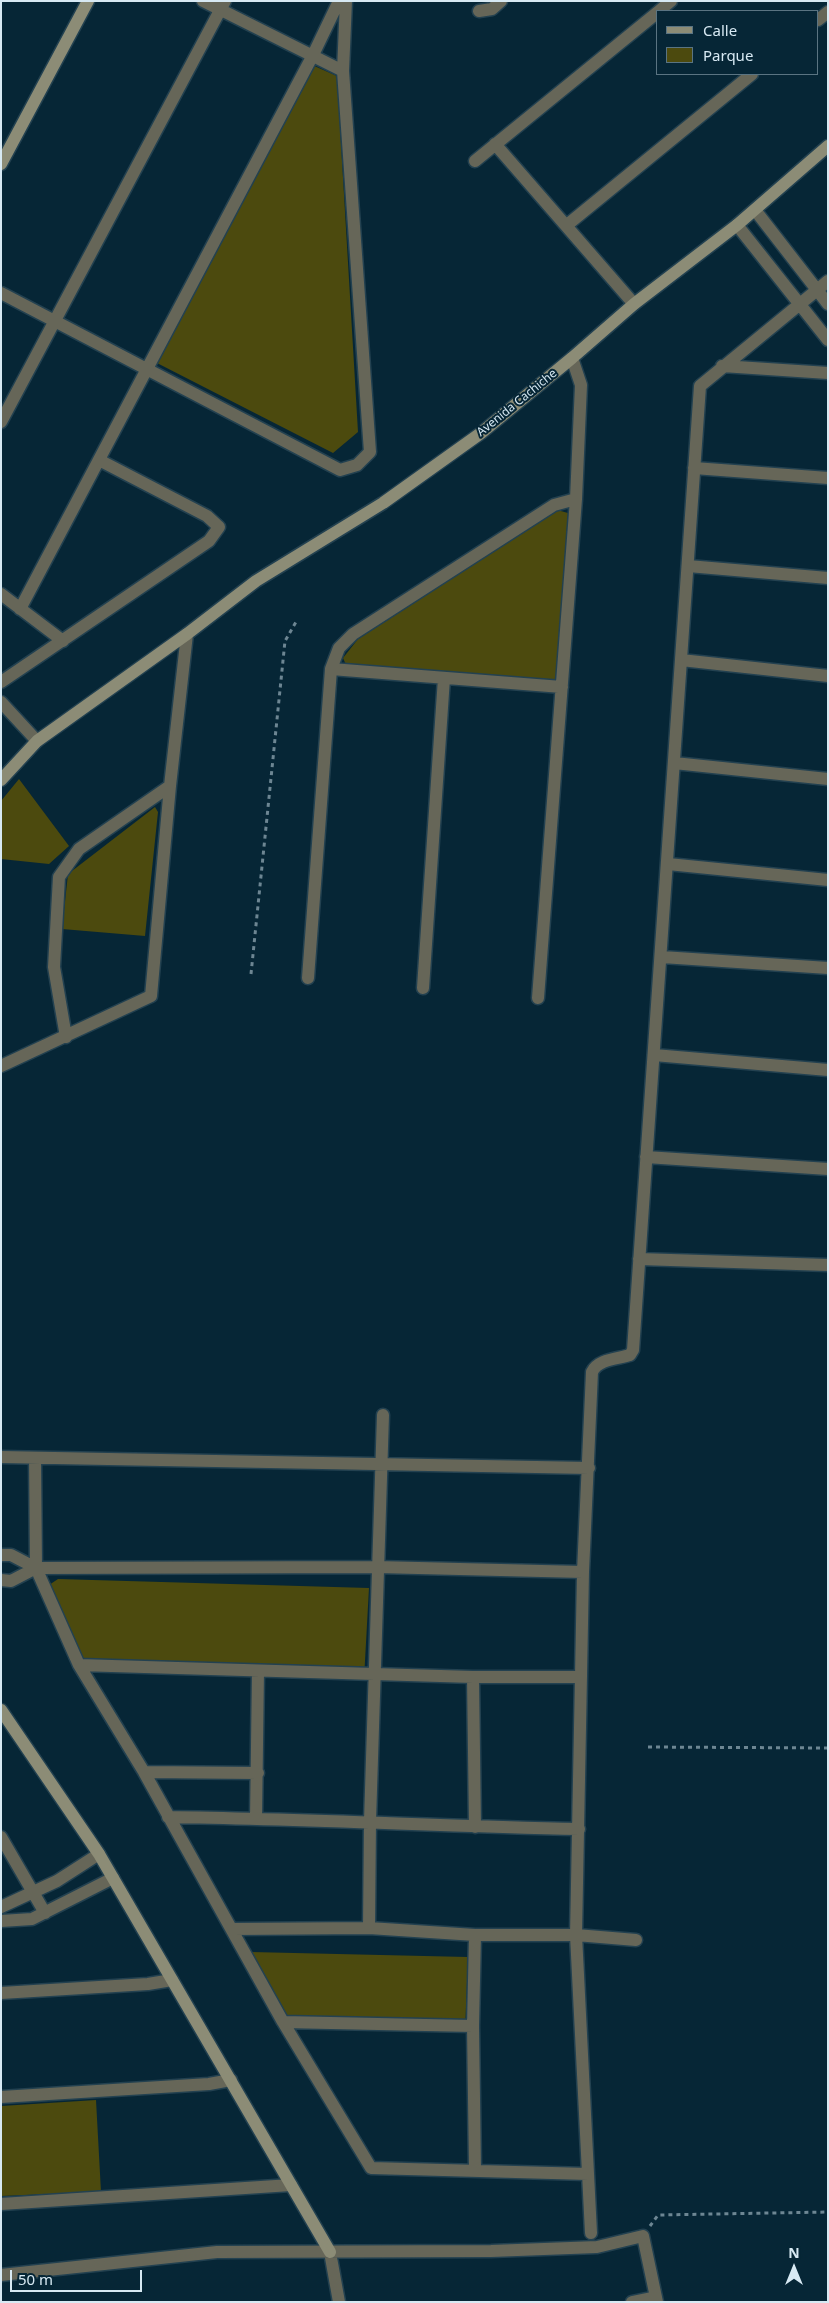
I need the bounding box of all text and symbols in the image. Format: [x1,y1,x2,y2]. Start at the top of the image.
legend [656,10,819,75]
text: Calle [703,20,737,40]
text: Parque [703,45,753,65]
street label: Avenida Cachiche [474,366,560,440]
north arrow [769,2243,819,2293]
text: N [788,2243,800,2262]
scale bar [12,2260,145,2292]
text: 50 m [18,2269,53,2289]

